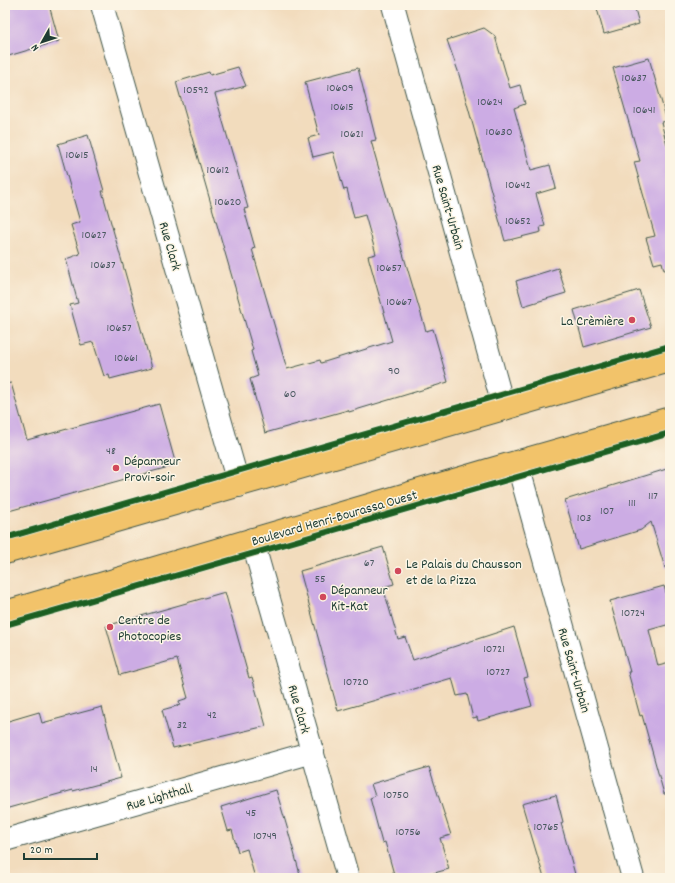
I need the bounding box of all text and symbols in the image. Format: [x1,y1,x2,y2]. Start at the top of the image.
north arrow [22,22,62,62]
text: N [28,39,44,54]
house number: 10637 [622,70,647,87]
house number: 10609 [326,80,354,97]
house number: 10592 [183,82,209,99]
house number: 10624 [477,94,503,111]
house number: 10615 [330,99,354,116]
house number: 10641 [633,102,655,119]
house number: 10630 [486,124,512,141]
house number: 10621 [341,126,363,143]
house number: 10615 [65,147,89,164]
house number: 10612 [207,162,229,179]
street label: Rue Saint-Urbain [425,163,469,252]
house number: 10642 [505,177,531,194]
house number: 10620 [215,194,241,211]
house number: 10652 [505,213,531,230]
street label: Rue Clark [153,220,186,274]
house number: 10627 [82,227,107,244]
house number: 10637 [91,257,116,274]
house number: 10657 [376,260,402,277]
house number: 10667 [386,294,412,311]
place label: La Crèmière [561,312,624,332]
marker: La Crèmière [627,315,637,325]
house number: 10657 [106,320,132,337]
house number: 10661 [114,350,138,367]
house number: 90 [388,363,400,380]
house number: 60 [284,386,296,403]
house number: 48 [106,443,116,460]
place label: Dépanneur Provi-soir [124,452,181,488]
marker: Dépanneur Provi-soir [111,463,121,473]
street label: Boulevard Henri-Bourassa Ouest [249,486,420,552]
house number: 117 [648,488,658,505]
house number: 111 [628,495,636,512]
house number: 107 [600,503,614,520]
house number: 103 [577,510,591,527]
house number: 67 [364,555,375,572]
place label: Le Palais du Chausson et de la Pizza [406,555,522,591]
marker: Le Palais du Chausson et de la Pizza [393,566,403,576]
house number: 55 [314,571,326,588]
place label: Dépanneur Kit-Kat [331,581,388,617]
marker: Dépanneur Kit-Kat [318,592,328,602]
house number: 10724 [621,605,645,622]
place label: Centre de Photocopies [118,611,181,647]
marker: Centre de Photocopies [105,622,115,632]
street label: Rue Saint-Urbain [551,626,595,715]
house number: 10721 [483,641,505,658]
house number: 10727 [486,664,510,681]
house number: 10720 [343,674,369,691]
street label: Rue Clark [282,683,315,737]
house number: 42 [207,707,217,724]
house number: 32 [177,717,187,734]
house number: 14 [90,761,98,778]
street label: Rue Lighthall [124,779,196,817]
house number: 10750 [383,787,409,804]
house number: 45 [246,805,256,822]
house number: 10765 [533,819,559,836]
house number: 10756 [395,824,421,841]
house number: 10749 [253,828,277,845]
scale bar [24,835,97,861]
text: 20 m [30,842,53,859]

